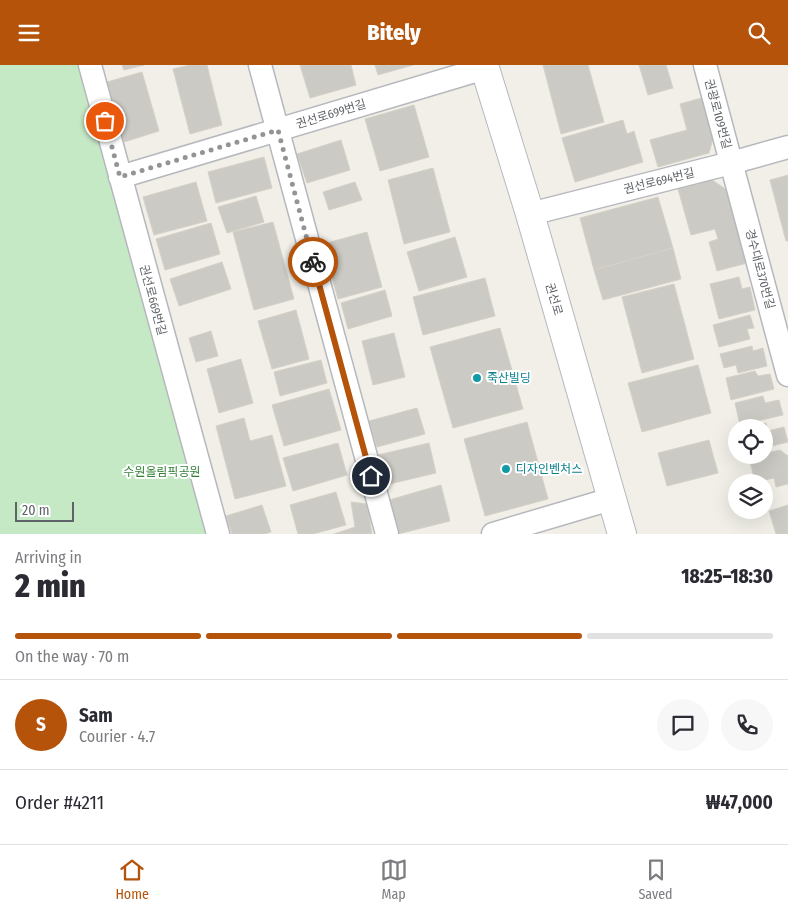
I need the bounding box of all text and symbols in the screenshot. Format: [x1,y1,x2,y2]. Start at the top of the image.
icon: menu [15,19,43,47]
text: Bitely [367,19,421,46]
icon: search [745,19,773,47]
street label: 권광로109번길 [702,77,734,151]
street label: 권선로699번길 [294,97,368,131]
pin [84,100,126,142]
icon: bag [91,107,119,135]
street label: 권선로694번길 [622,165,696,197]
street label: 경수대로370번길 [743,227,777,311]
courier [288,237,338,287]
icon: bike [299,248,327,276]
street label: 권선로669번길 [137,263,169,337]
street label: 권선로 [543,281,565,317]
place label: 죽산빌딩 [487,371,531,385]
marker: 죽산빌딩 [471,372,483,384]
map controls [728,419,773,519]
button: locate [728,419,773,464]
pin [350,455,392,497]
icon: home [357,462,385,490]
place label: 디자인벤처스 [516,462,582,476]
marker: 디자인벤처스 [500,463,512,475]
park label: 수원올림픽공원 [123,465,201,479]
button: layers [728,474,773,519]
scale bar [15,499,74,522]
text: 20 m [22,502,50,519]
text: Arriving in [15,548,82,567]
text: 18:25–18:30 [681,565,773,588]
text: 2 min [15,567,86,605]
text: On the way · 70 m [15,647,129,666]
button: chat [657,699,709,751]
button: phone [721,699,773,751]
text: Sam [79,704,113,727]
text: S [36,713,46,736]
text: Courier · 4.7 [79,727,155,746]
text: Order #4211 [15,791,104,814]
text: ₩47,000 [706,791,773,814]
tab: Home [115,856,149,903]
tab: Map [380,856,408,903]
tab: Saved [638,856,673,903]

